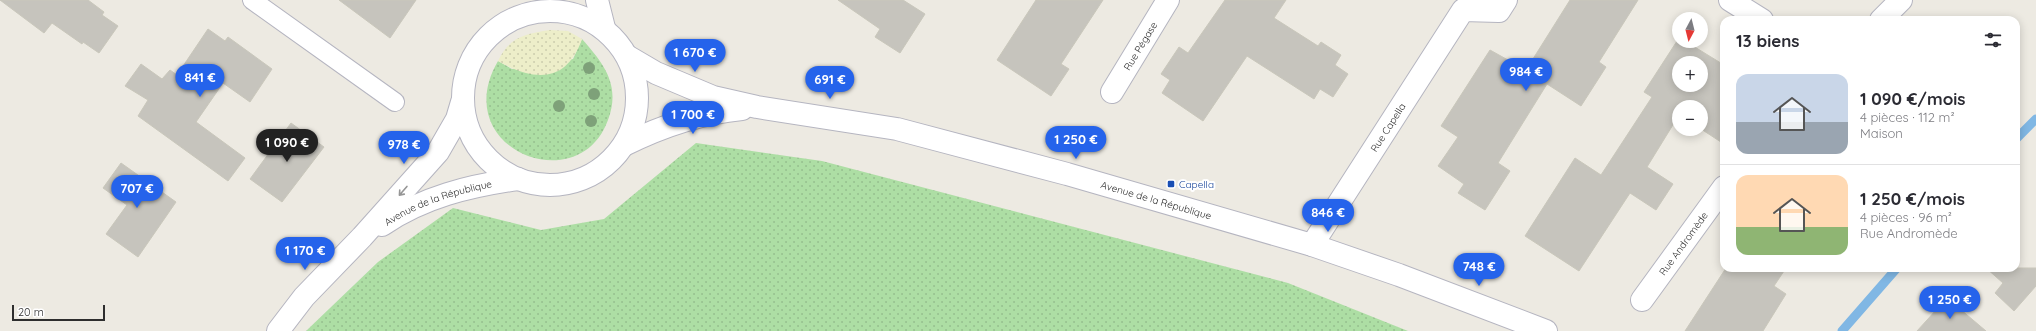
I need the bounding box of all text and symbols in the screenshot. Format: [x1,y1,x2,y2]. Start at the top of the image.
north arrow [1672,12,1708,48]
map controls [1672,12,1708,136]
street label: Rue Pégase [1121,19,1160,73]
icon: filters [1982,29,2004,51]
text: 13 biens [1736,30,1800,51]
pin: 1 670 € [658,39,732,73]
text: 1 670 € [674,44,716,60]
button: + [1672,56,1708,92]
pin: 984 € [1498,58,1554,92]
text: 984 € [1509,63,1543,79]
pin: 841 € [172,64,228,98]
pin: 691 € [802,66,858,100]
text: 841 € [184,69,216,85]
text: 691 € [814,71,846,87]
text: 1 090 €/mois [1860,88,1965,109]
icon: home [1768,90,1816,138]
button: − [1672,100,1708,136]
pin: 1 700 € [656,101,730,135]
street label: Rue Capella [1368,101,1409,154]
text: 1 700 € [671,106,715,122]
text: 4 pièces · 112 m² [1860,109,1955,125]
text: Maison [1860,125,1903,141]
pin: 1 250 € [1039,126,1113,160]
pin: 1 090 € [250,129,324,163]
pin: 978 € [376,131,432,165]
text: 1 250 € [1054,131,1098,147]
text: 1 090 € [265,134,309,150]
text: 978 € [387,136,421,152]
pin: 707 € [109,175,165,209]
street label: Avenue de la République [382,177,493,229]
street label: Avenue de la République [1099,178,1213,223]
place label: Capella [1179,178,1214,191]
marker: Capella [1166,179,1176,189]
text: 707 € [120,180,154,196]
one-way arrow [399,185,408,196]
text: 1 250 €/mois [1860,188,1965,209]
icon: home [1768,191,1816,239]
pin: 846 € [1300,199,1356,233]
text: 846 € [1311,204,1345,220]
street label: Rue Andromède [1656,209,1711,278]
text: 4 pièces · 96 m² [1860,209,1952,225]
text: Rue Andromède [1860,225,1958,241]
pin: 1 170 € [268,237,342,271]
text: 1 170 € [285,242,325,258]
pin: 748 € [1451,253,1507,287]
text: 748 € [1462,258,1496,274]
pin: 1 250 € [1913,286,1987,320]
text: 1 250 € [1928,291,1972,307]
scale bar [12,303,105,322]
text: 20 m [18,305,44,319]

